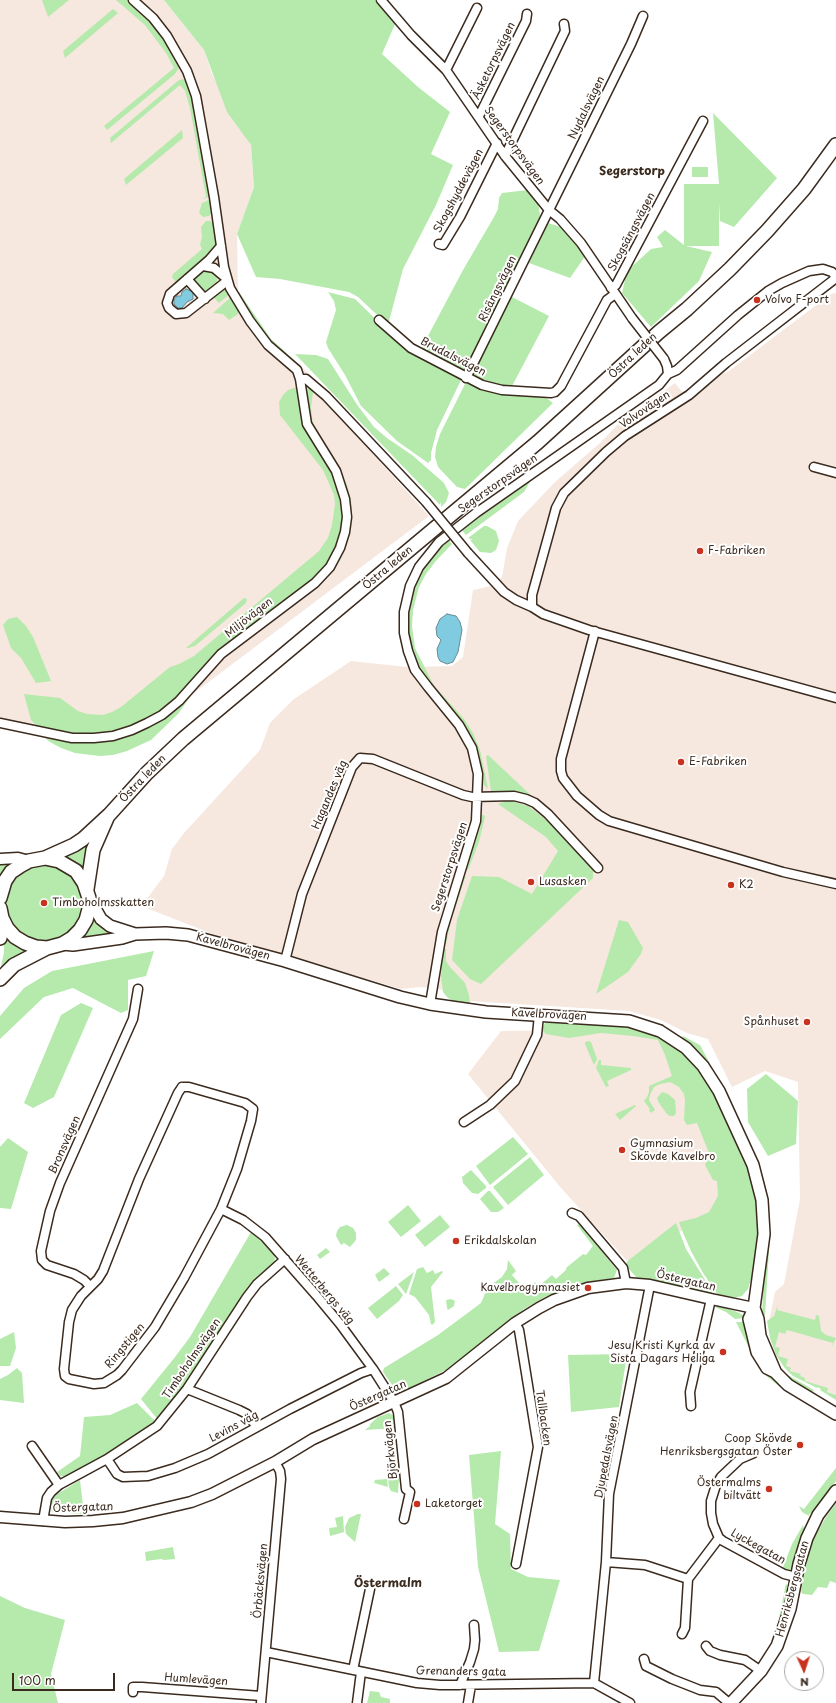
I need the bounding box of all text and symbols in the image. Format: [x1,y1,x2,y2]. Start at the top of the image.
street label: Äsketorpsvägen [470,20,518,102]
street label: Nydalsvägen [566,74,608,142]
street label: Segerstorpsvägen [481,104,547,188]
street label: Skogshyddevägen [431,147,487,235]
district label: Segerstorp [599,165,665,179]
street label: Skogsängsvägen [606,190,658,274]
street label: Risängsvägen [476,254,520,324]
place label: Volvo F-port [765,293,829,307]
marker: Volvo F-port [752,295,762,305]
street label: Östra leden [606,330,660,382]
street label: Brudalsvägen [418,335,488,379]
street label: Volvovägen [617,388,673,432]
street label: Segerstorpsvägen [456,452,540,516]
street label: Östra leden [360,543,416,593]
place label: F-Fabriken [708,544,765,558]
marker: F-Fabriken [695,546,705,556]
street label: Miljövägen [223,595,275,641]
street label: Östra leden [117,752,169,806]
place label: E-Fabriken [689,755,747,769]
marker: E-Fabriken [676,757,686,767]
street label: Hagandes väg [310,759,350,831]
street label: Segerstorpsvägen [429,820,471,914]
place label: Lusasken [539,875,587,889]
marker: Lusasken [526,877,536,887]
place label: K2 [739,878,754,892]
marker: K2 [726,880,736,890]
place label: Timboholmsskatten [52,896,154,910]
marker: Timboholmsskatten [39,898,49,908]
street label: Kavelbrovägen [195,931,271,963]
street label: Kavelbrovägen [511,1006,587,1024]
place label: Spånhuset [744,1015,799,1029]
marker: Spånhuset [802,1017,812,1027]
street label: Bronsvägen [46,1114,84,1176]
place label: Gymnasium Skövde Kavelbro [630,1137,715,1163]
marker: Gymnasium Skövde Kavelbro [617,1145,627,1155]
place label: Erikdalskolan [464,1234,537,1248]
marker: Erikdalskolan [451,1236,461,1246]
street label: Wetterbergs väg [291,1253,357,1327]
street label: Östergatan [655,1268,717,1294]
place label: Kavelbrogymnasiet [480,1281,580,1295]
marker: Kavelbrogymnasiet [583,1283,593,1293]
street label: Timboholmsvägen [160,1316,224,1402]
street label: Ringstigen [102,1321,148,1371]
place label: Jesu Kristi Kyrka av Sista Dagars Heliga [608,1339,715,1365]
marker: Jesu Kristi Kyrka av Sista Dagars Heliga [718,1347,728,1357]
street label: Östergatan [348,1378,408,1414]
street label: Tallbacken [533,1389,553,1447]
street label: Levins väg [207,1409,261,1445]
street label: Djupedalsvägen [592,1414,622,1500]
street label: Björkvägen [381,1420,401,1480]
place label: Coop Skövde Henriksbergsgatan Öster [660,1432,792,1458]
marker: Coop Skövde Henriksbergsgatan Öster [795,1440,805,1450]
place label: Östermalms biltvätt [697,1476,761,1502]
marker: Östermalms biltvätt [764,1484,774,1494]
place label: Laketorget [425,1497,482,1511]
marker: Laketorget [412,1499,422,1509]
street label: Östergatan [52,1500,114,1516]
street label: Lyckegatan [728,1527,788,1567]
street label: Henriksbergsgatan [774,1539,812,1639]
street label: Örbäcksvägen [251,1543,271,1619]
district label: Östermalm [354,1577,422,1591]
north arrow [784,1651,824,1691]
scale bar [14,1665,117,1691]
street label: Grenanders gata [416,1665,506,1679]
text: 100 m [19,1671,56,1689]
street label: Humlevägen [164,1671,228,1689]
text: N [800,1674,809,1691]

